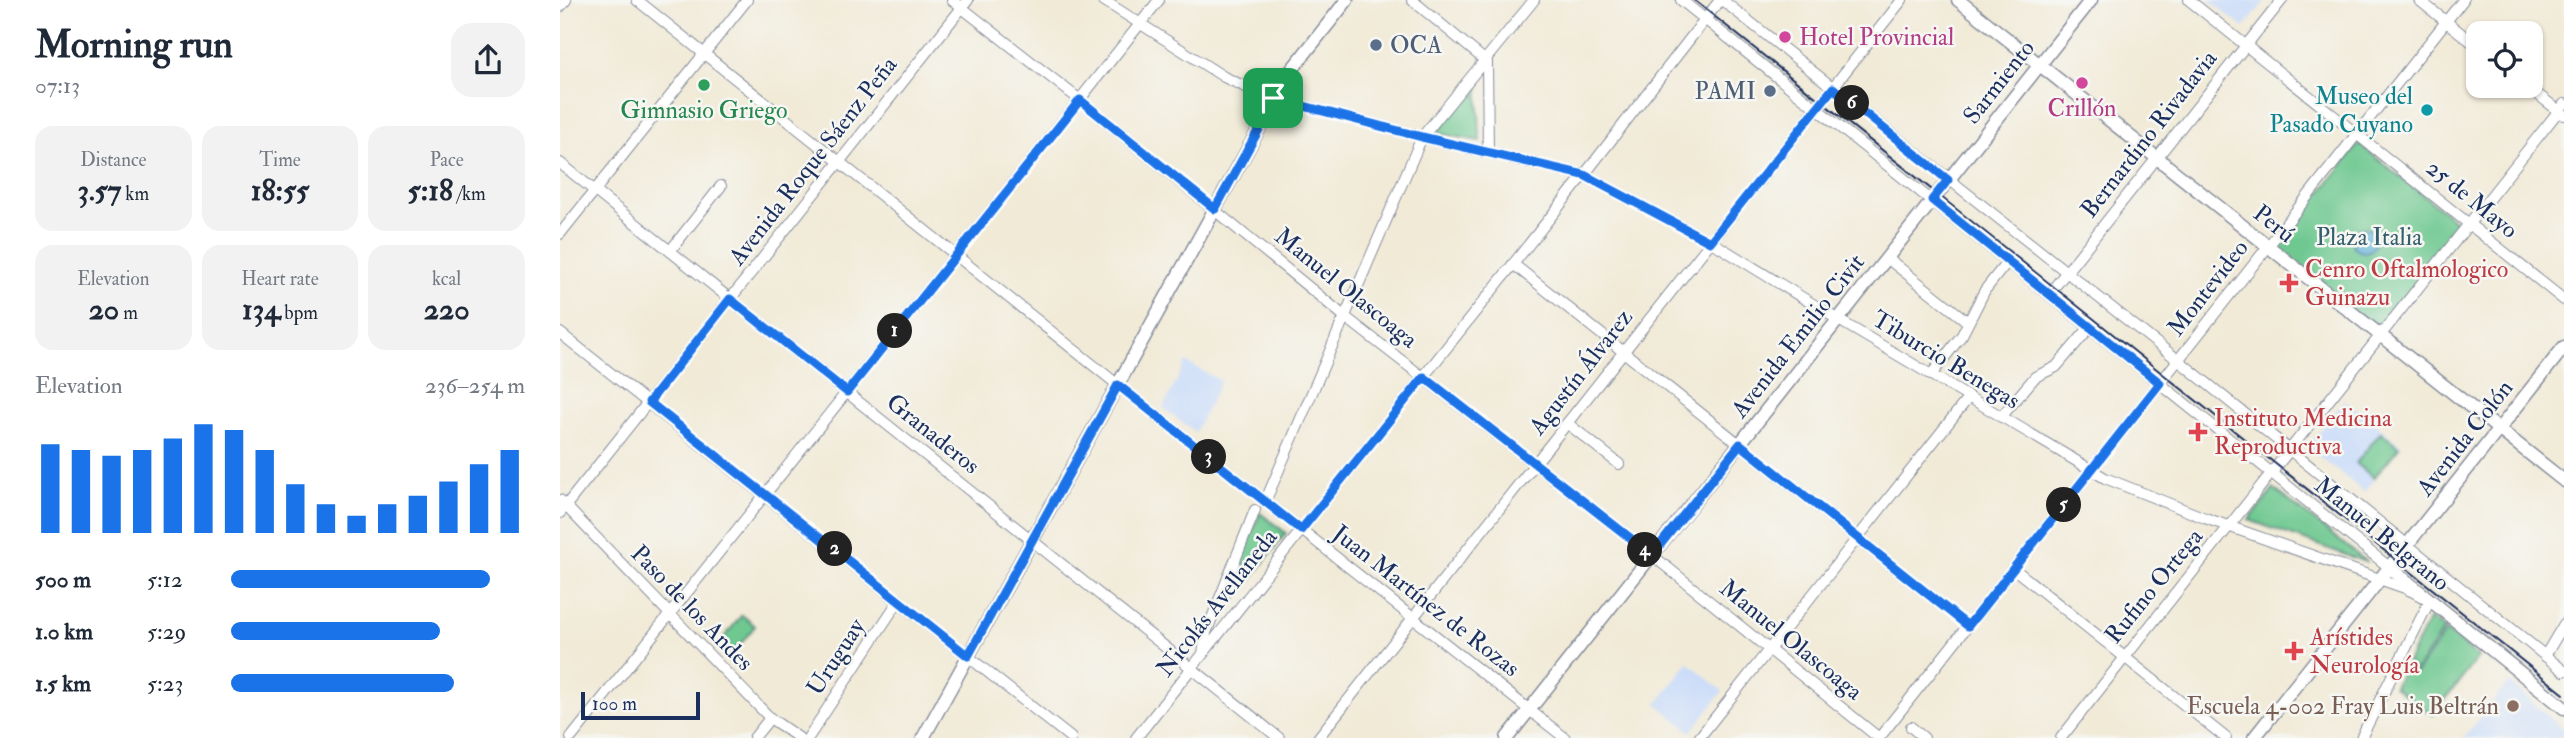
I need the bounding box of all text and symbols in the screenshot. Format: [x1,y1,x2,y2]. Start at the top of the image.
text: Morning run [35,21,233,69]
map controls [2466,21,2543,98]
button: locate [2466,21,2543,98]
place label: Hotel Provincial [1799,22,1954,53]
button: share [451,23,525,97]
marker: Hotel Provincial [1777,29,1793,45]
place label: OCA [1390,30,1442,61]
street label: Sarmiento [1956,34,2042,130]
marker: OCA [1368,37,1384,53]
street label: Bernardino Rivadavia [2074,43,2225,224]
street label: Avenida Roque Sáenz Peña [721,49,905,272]
pin [1243,68,1303,128]
text: 07:13 [35,71,80,100]
marker: Crillón [2074,75,2090,91]
place label: PAMI [1695,76,1756,107]
marker: Gimnasio Griego [696,77,712,93]
icon: arrive [1254,79,1292,117]
place label: Museo del Pasado Cuyano [2269,81,2413,140]
marker: PAMI [1762,83,1778,99]
pin: 6 [1834,86,1870,120]
text: 6 [1847,90,1856,114]
place label: Crillón [2048,93,2116,124]
place label: Gimnasio Griego [620,95,788,126]
marker: Museo del Pasado Cuyano [2419,102,2435,118]
text: Distance [80,148,147,172]
text: Time [259,148,301,172]
text: Pace [430,148,464,172]
street label: 25 de Mayo [2420,153,2524,245]
text: 3.57 [78,172,121,209]
text: 18:55 [251,172,309,209]
text: 5:18 [408,172,453,209]
text: km [121,182,149,206]
text: /km [453,182,486,206]
street label: Perú [2247,198,2301,250]
street label: Manuel Olascoaga [1268,221,1425,356]
park label: Plaza Italia [2316,222,2423,253]
street label: Montevideo [2161,233,2255,343]
street label: Avenida Emilio Civit [1724,248,1872,425]
place label: Cenro Oftalmologico Guinazu [2305,254,2508,313]
text: Elevation [77,267,150,291]
text: Heart rate [241,267,319,291]
text: kcal [432,267,461,291]
marker: Cenro Oftalmologico Guinazu [2279,273,2299,293]
text: 20 [89,291,119,328]
text: 134 [242,291,280,328]
text: 220 [424,291,470,328]
text: m [119,301,138,325]
text: bpm [280,301,318,325]
street label: Agustín Álvarez [1521,302,1640,442]
street label: Tiburcio Benegas [1866,304,2026,416]
pin: 1 [878,314,912,348]
text: 1 [891,318,898,342]
text: Elevation [35,371,123,400]
text: 236–254 m [425,371,525,400]
street label: Avenida Colón [2409,374,2520,503]
street label: Granaderos [880,387,986,481]
place label: Instituto Medicina Reproductiva [2214,403,2393,462]
marker: Instituto Medicina Reproductiva [2188,422,2208,442]
pin: 3 [1192,440,1226,475]
text: 3 [1205,444,1212,468]
street label: Manuel Belgrano [2308,470,2456,598]
pin: 5 [2046,488,2082,522]
text: 5 [2059,492,2068,516]
street label: Juan Martínez de Rozas [1325,518,1526,684]
street label: Rufino Ortega [2098,521,2211,650]
street label: Nicolás Avellaneda [1150,522,1285,683]
pin: 2 [818,532,852,566]
pin: 4 [1628,532,1662,568]
text: 2 [830,536,839,560]
text: 4 [1639,537,1650,561]
street label: Paso de los Andes [624,538,760,678]
text: 500 m [35,565,91,594]
text: 5:12 [147,565,183,594]
street label: Manuel Olascoaga [1713,573,1870,708]
street label: Uruguay [800,612,873,701]
text: 1.0 km [35,617,93,646]
text: 5:29 [147,617,186,646]
place label: Arístides Neurología [2309,622,2421,681]
marker: Arístides Neurología [2284,641,2304,661]
text: 1.5 km [35,669,91,698]
text: 5:23 [147,669,183,698]
scale bar [581,689,700,721]
place label: Escuela 4-002 Fray Luis Beltrán [2187,691,2499,722]
text: 100 m [592,692,637,716]
marker: Escuela 4-002 Fray Luis Beltrán [2505,698,2521,714]

